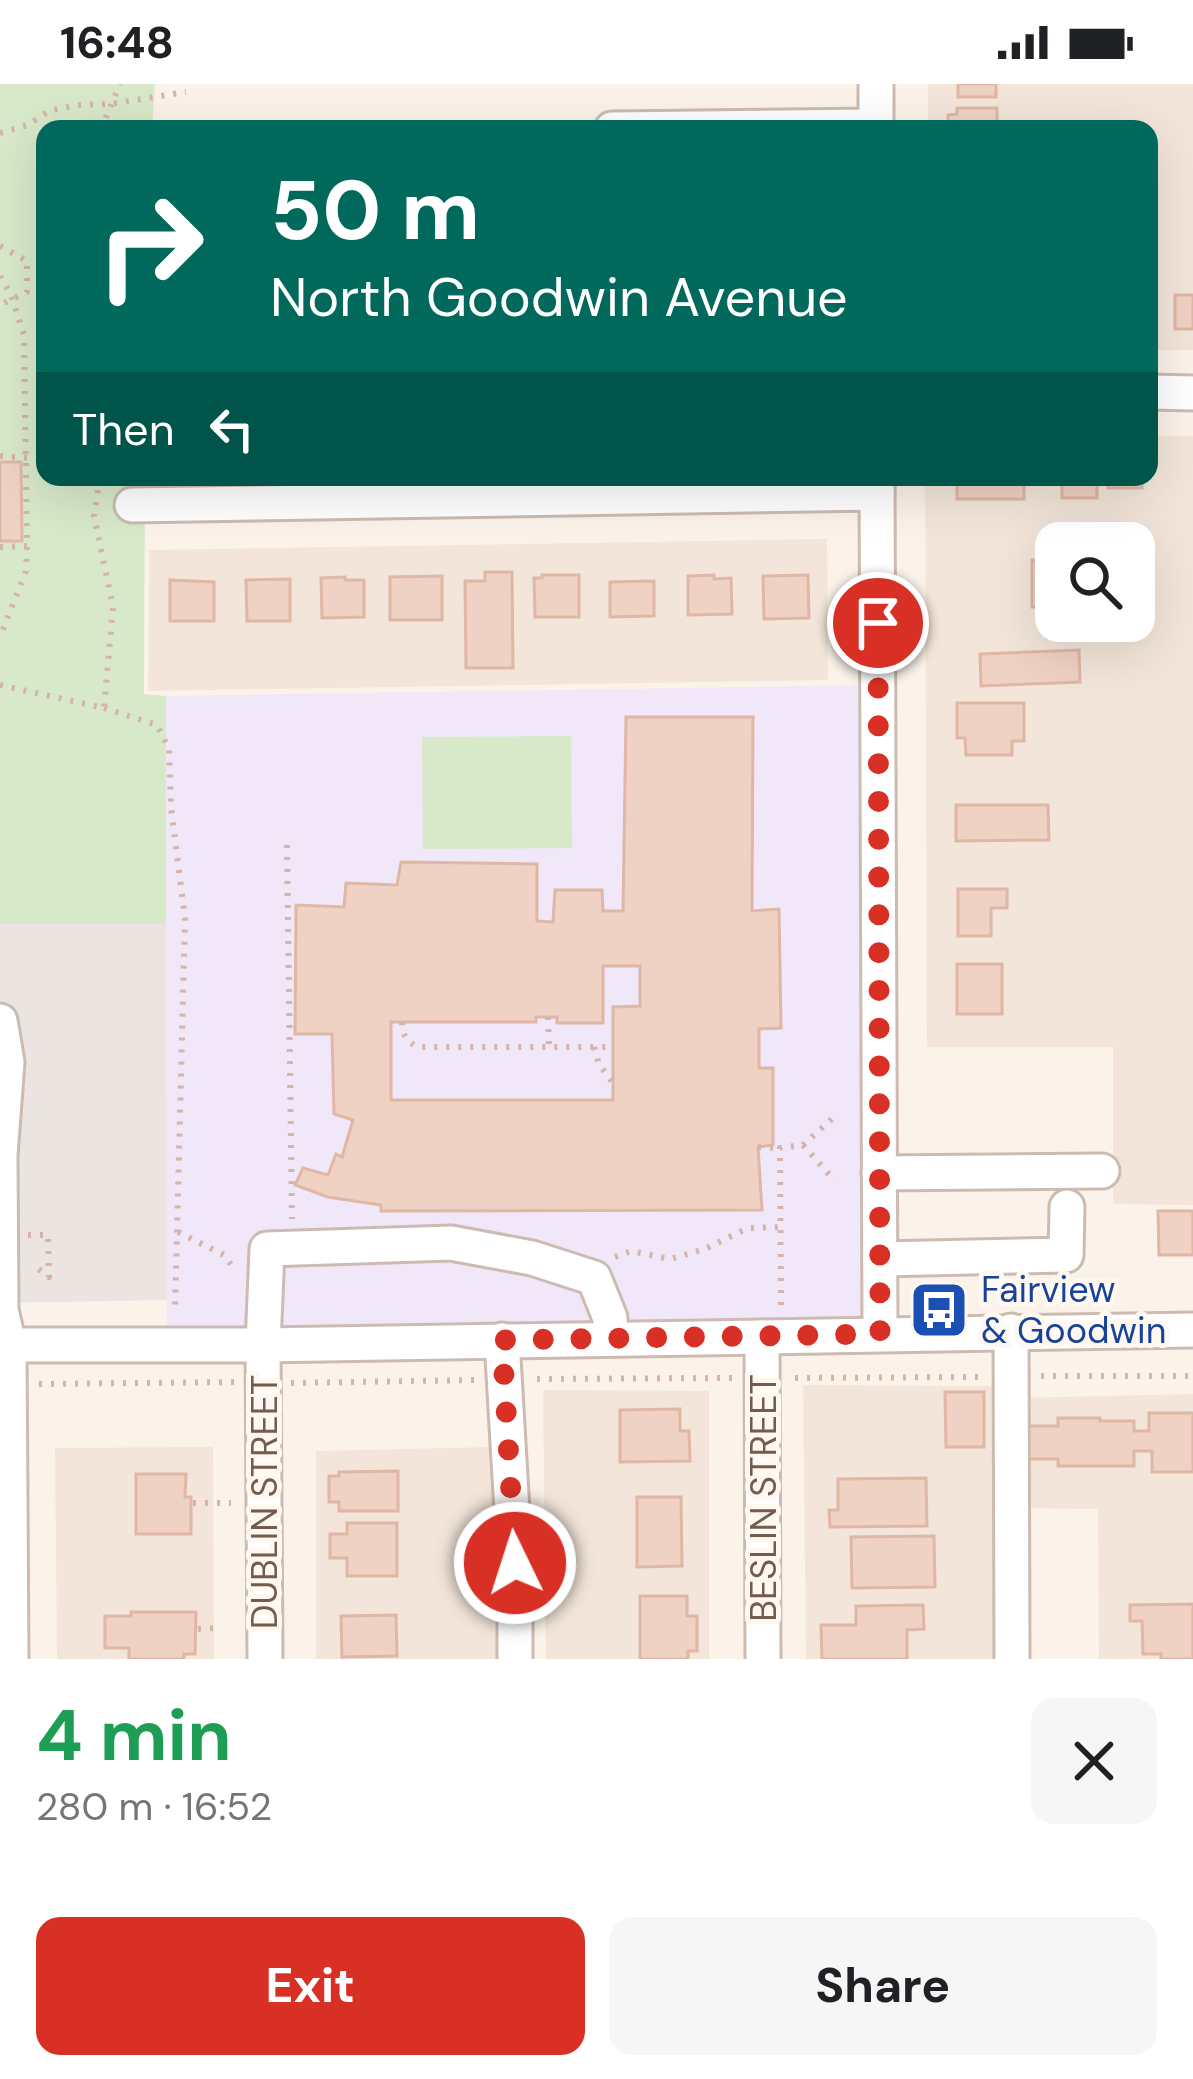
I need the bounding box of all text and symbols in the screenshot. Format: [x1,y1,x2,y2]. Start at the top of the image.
text: 16:48 [60,13,174,72]
text: 50 m [270,156,480,265]
icon: right [72,168,228,324]
text: North Goodwin Avenue [270,262,848,333]
icon: left [199,396,265,462]
text: Then [72,400,175,459]
map controls [1035,522,1155,642]
button: search [1035,522,1155,642]
pin [827,572,929,674]
icon: arrive [845,590,911,656]
place label: Fairview & Goodwin [981,1266,1166,1354]
bus stop icon: Fairview & Goodwin [908,1279,970,1341]
street label: BESLIN STREET [740,1374,787,1622]
street label: DUBLIN STREET [241,1375,288,1629]
position arrow [452,1500,578,1626]
text: 4 min [36,1689,232,1782]
button: close [1031,1698,1157,1824]
text: 280 m · 16:52 [36,1781,272,1832]
button: Exit [36,1917,585,2055]
button: Share [609,1917,1157,2055]

